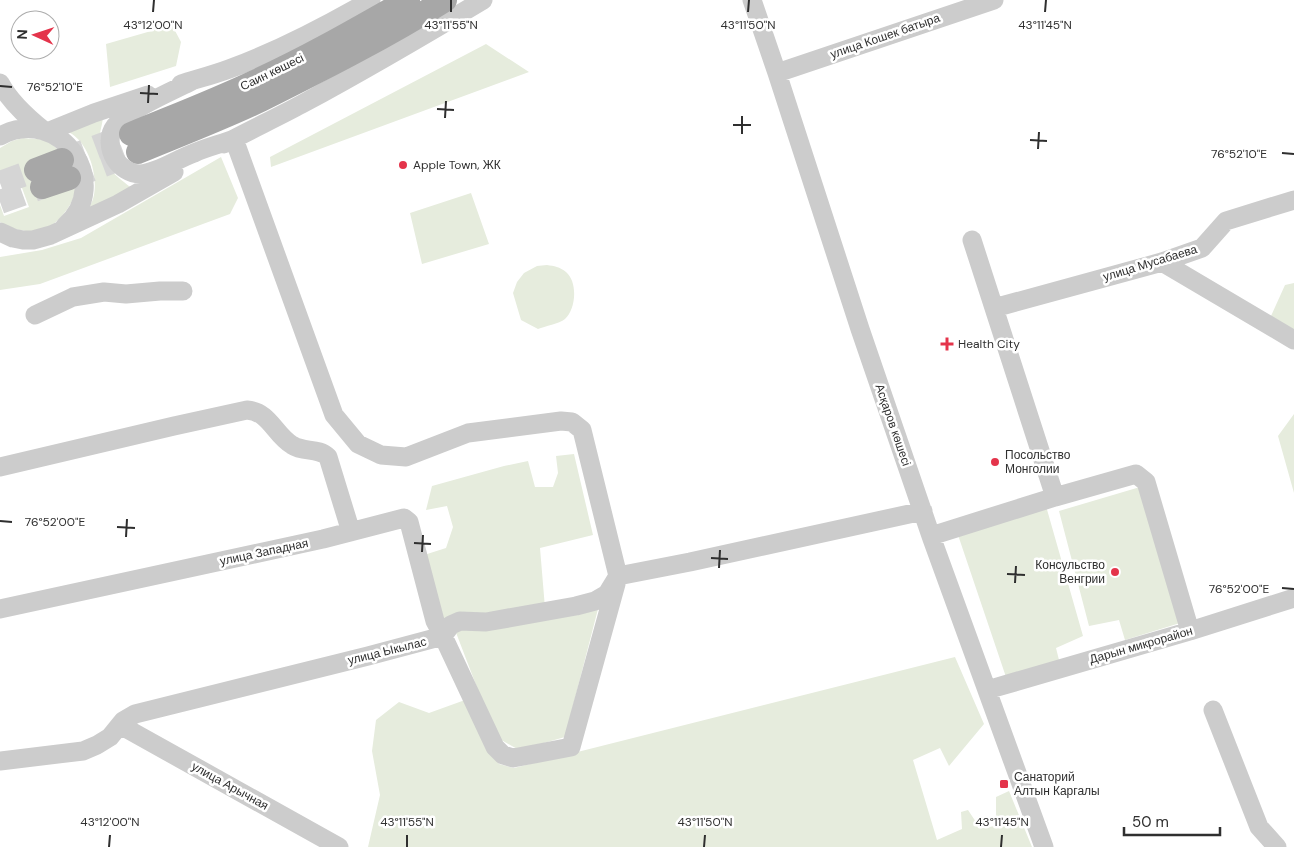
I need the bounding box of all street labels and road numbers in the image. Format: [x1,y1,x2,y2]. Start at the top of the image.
street label: улица Кошек батыра [828,10,942,62]
street label: Саин көшесі [238,50,306,94]
street label: улица Мусабаева [1101,241,1199,285]
street label: Асқаров көшесі [871,382,915,468]
street label: улица Западная [218,535,310,569]
street label: Дарын микрорайон [1087,623,1195,667]
street label: улица Ыкылас [346,634,428,668]
street label: улица Арычная [189,758,271,814]

